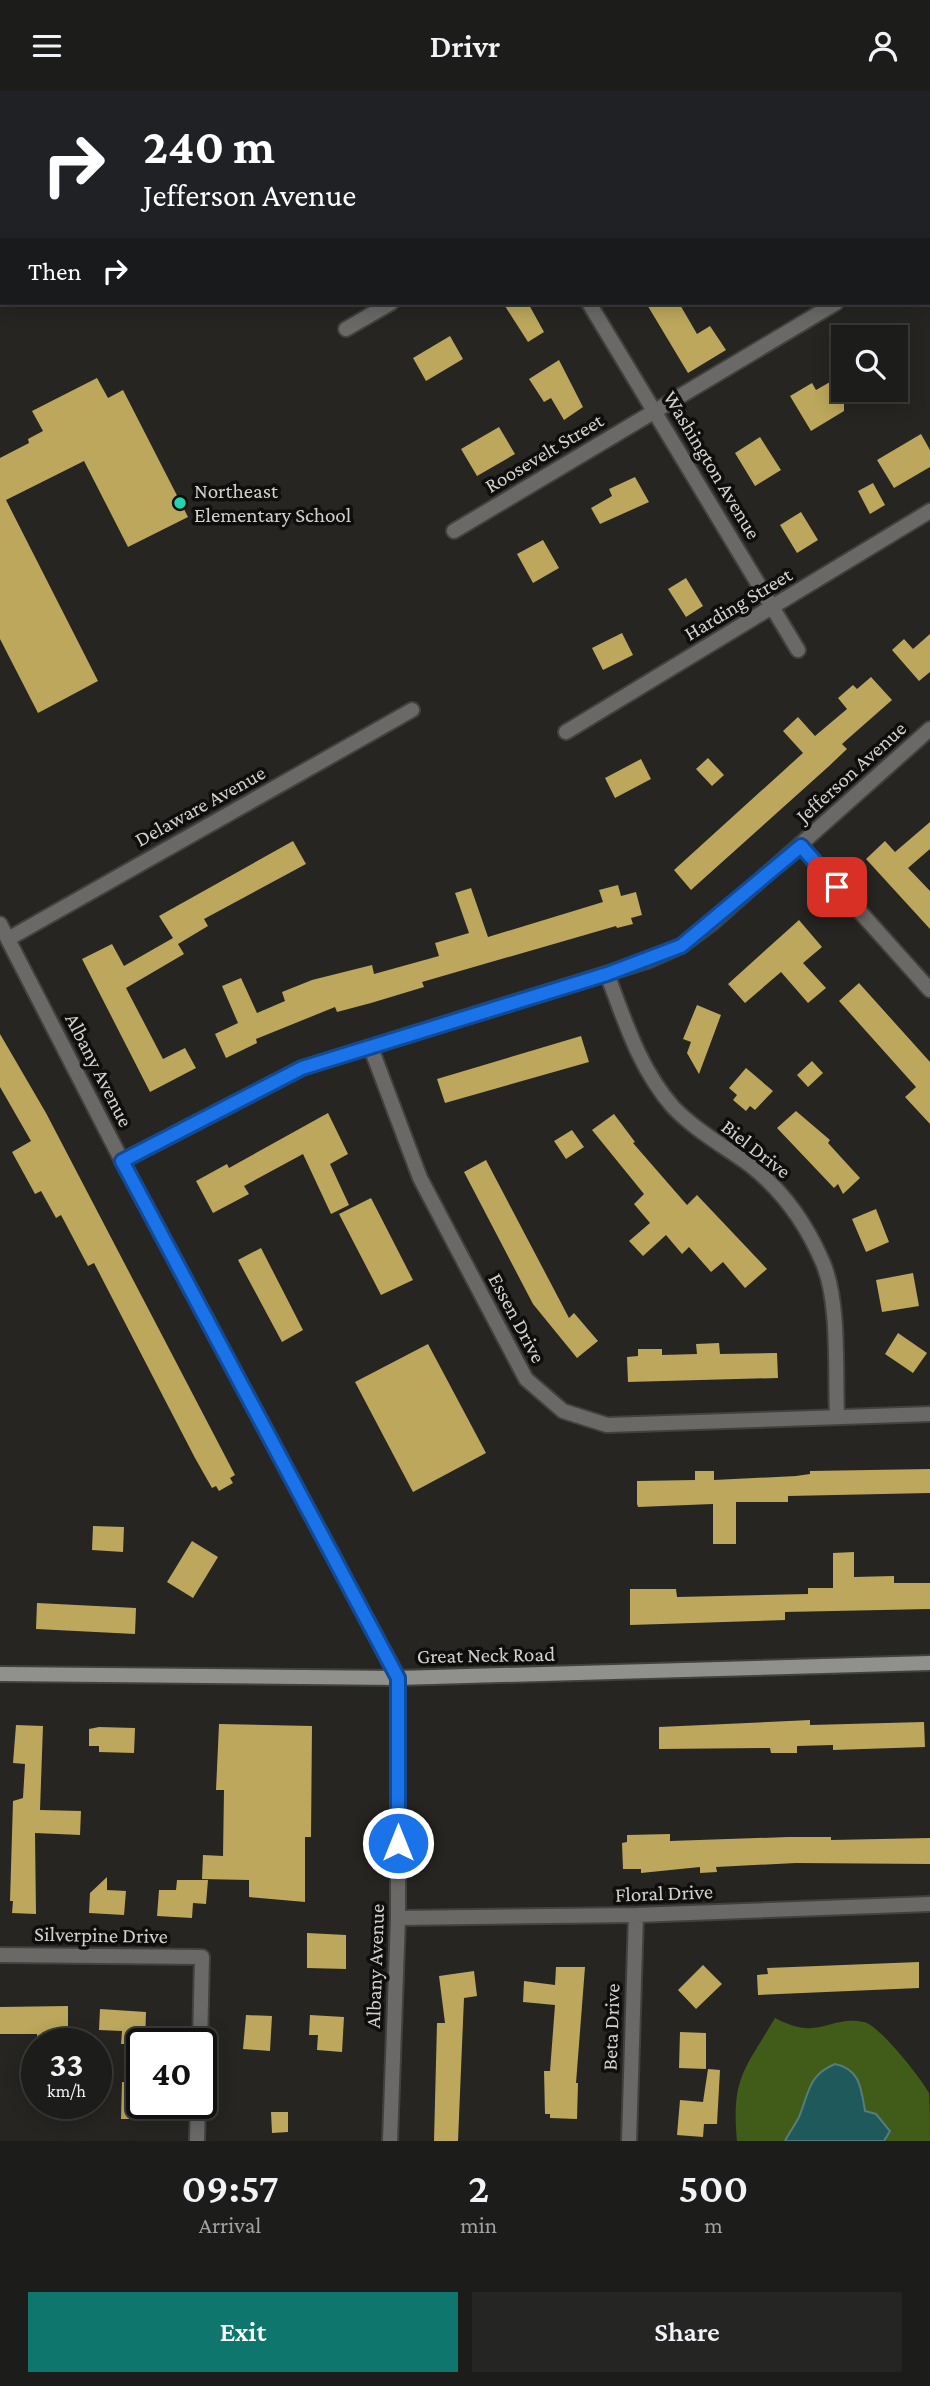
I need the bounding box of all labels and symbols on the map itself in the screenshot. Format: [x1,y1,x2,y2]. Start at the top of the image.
street label: Washington Avenue [658,386,766,544]
street label: Roosevelt Street [480,408,608,498]
place label: Northeast Elementary School [194,479,351,527]
marker: Northeast Elementary School [172,495,188,511]
street label: Harding Street [680,562,797,646]
street label: Jefferson Avenue [789,716,911,829]
street label: Delaware Avenue [131,760,269,852]
pin [807,857,867,917]
street label: Albany Avenue [60,1009,138,1131]
street label: Biel Drive [717,1115,795,1183]
street label: Essen Drive [483,1269,551,1367]
street label: Great Neck Road [417,1642,555,1668]
position arrow [361,1806,435,1880]
street label: Floral Drive [615,1879,713,1907]
street label: Albany Avenue [361,1903,389,2029]
street label: Silverpine Drive [34,1922,168,1948]
street label: Beta Drive [597,1983,625,2071]
speed limit sign: 40 [126,2028,217,2119]

